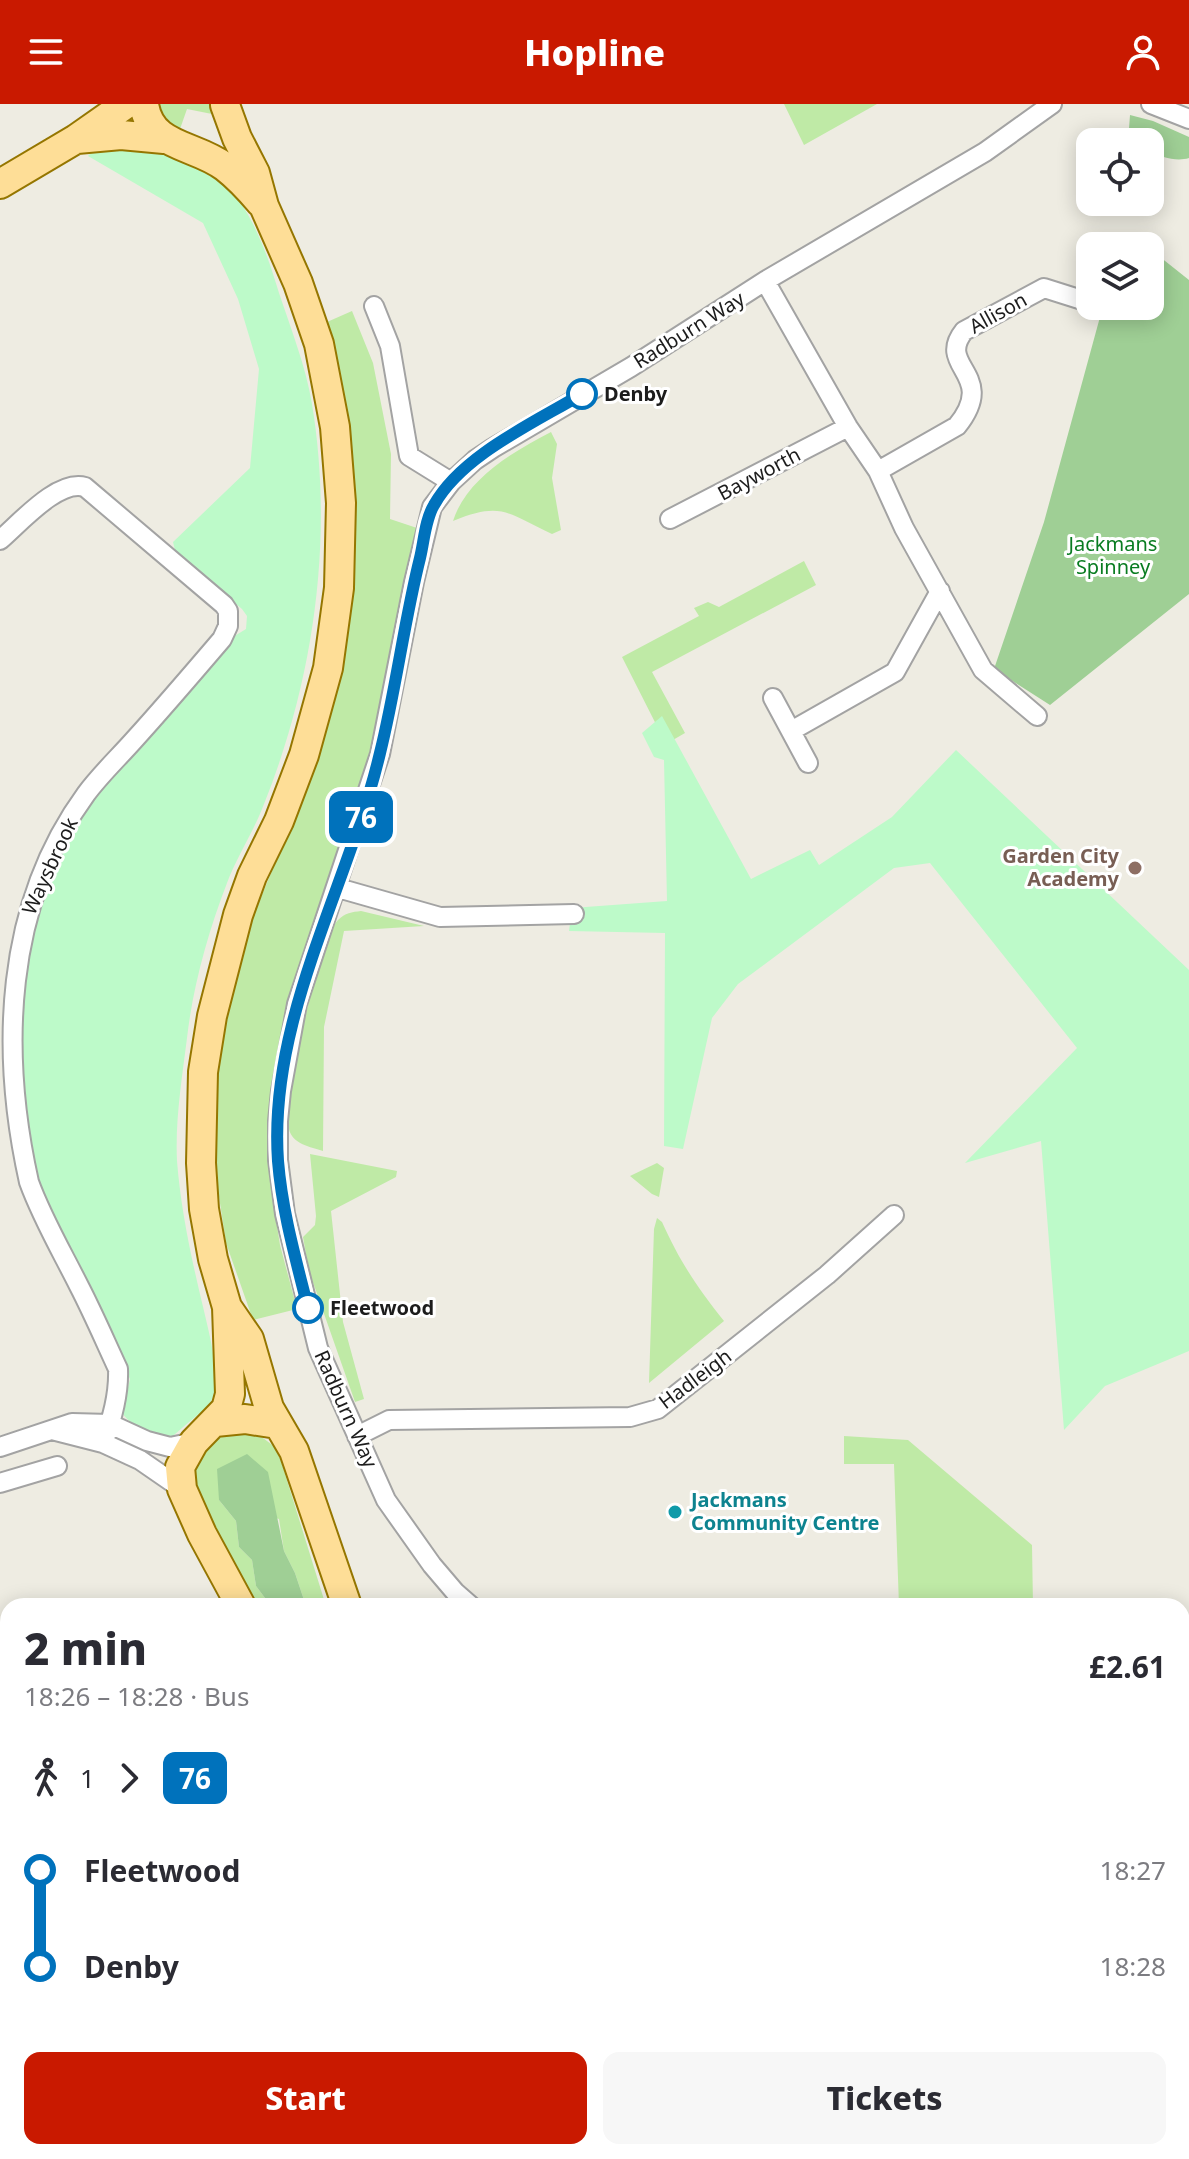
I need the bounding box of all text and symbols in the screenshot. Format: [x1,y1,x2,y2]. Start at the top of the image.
text: Hopline [524,28,665,77]
icon: menu [24,30,68,74]
icon: person [1121,30,1165,74]
map controls [1076,128,1164,320]
button: locate [1076,128,1164,216]
button: layers [1076,232,1164,320]
street label: Radburn Way [628,284,750,374]
street label: Allison [964,286,1032,339]
marker: Denby [567,379,597,409]
place label: Denby [604,380,668,407]
street label: Bayworth [713,440,805,507]
park label: Jackmans Spinney [1067,530,1157,580]
line badge: 76 [325,791,397,843]
text: 76 [345,798,377,836]
street label: Waysbrook [15,813,84,919]
place label: Garden City Academy [1002,842,1120,892]
marker: Garden City Academy [1126,859,1144,877]
marker: Fleetwood [293,1293,323,1323]
place label: Fleetwood [330,1294,434,1321]
street label: Hadleigh [653,1342,737,1415]
street label: Radburn Way [308,1346,385,1473]
place label: Jackmans Community Centre [689,1486,880,1536]
marker: Jackmans Community Centre [666,1503,684,1521]
text: 2 min [24,1618,147,1678]
text: £2.61 [1089,1646,1166,1687]
text: 18:26 – 18:28 · Bus [24,1678,249,1714]
icon: walk [24,1756,68,1800]
icon: forward [107,1756,151,1800]
text: 76 [179,1759,211,1797]
text: 1 [80,1760,95,1796]
text: Fleetwood [84,1850,240,1891]
text: 18:27 [1100,1852,1166,1888]
text: Denby [84,1946,179,1987]
text: 18:28 [1100,1948,1166,1984]
button: Start [24,2052,587,2144]
button: Tickets [603,2052,1166,2144]

